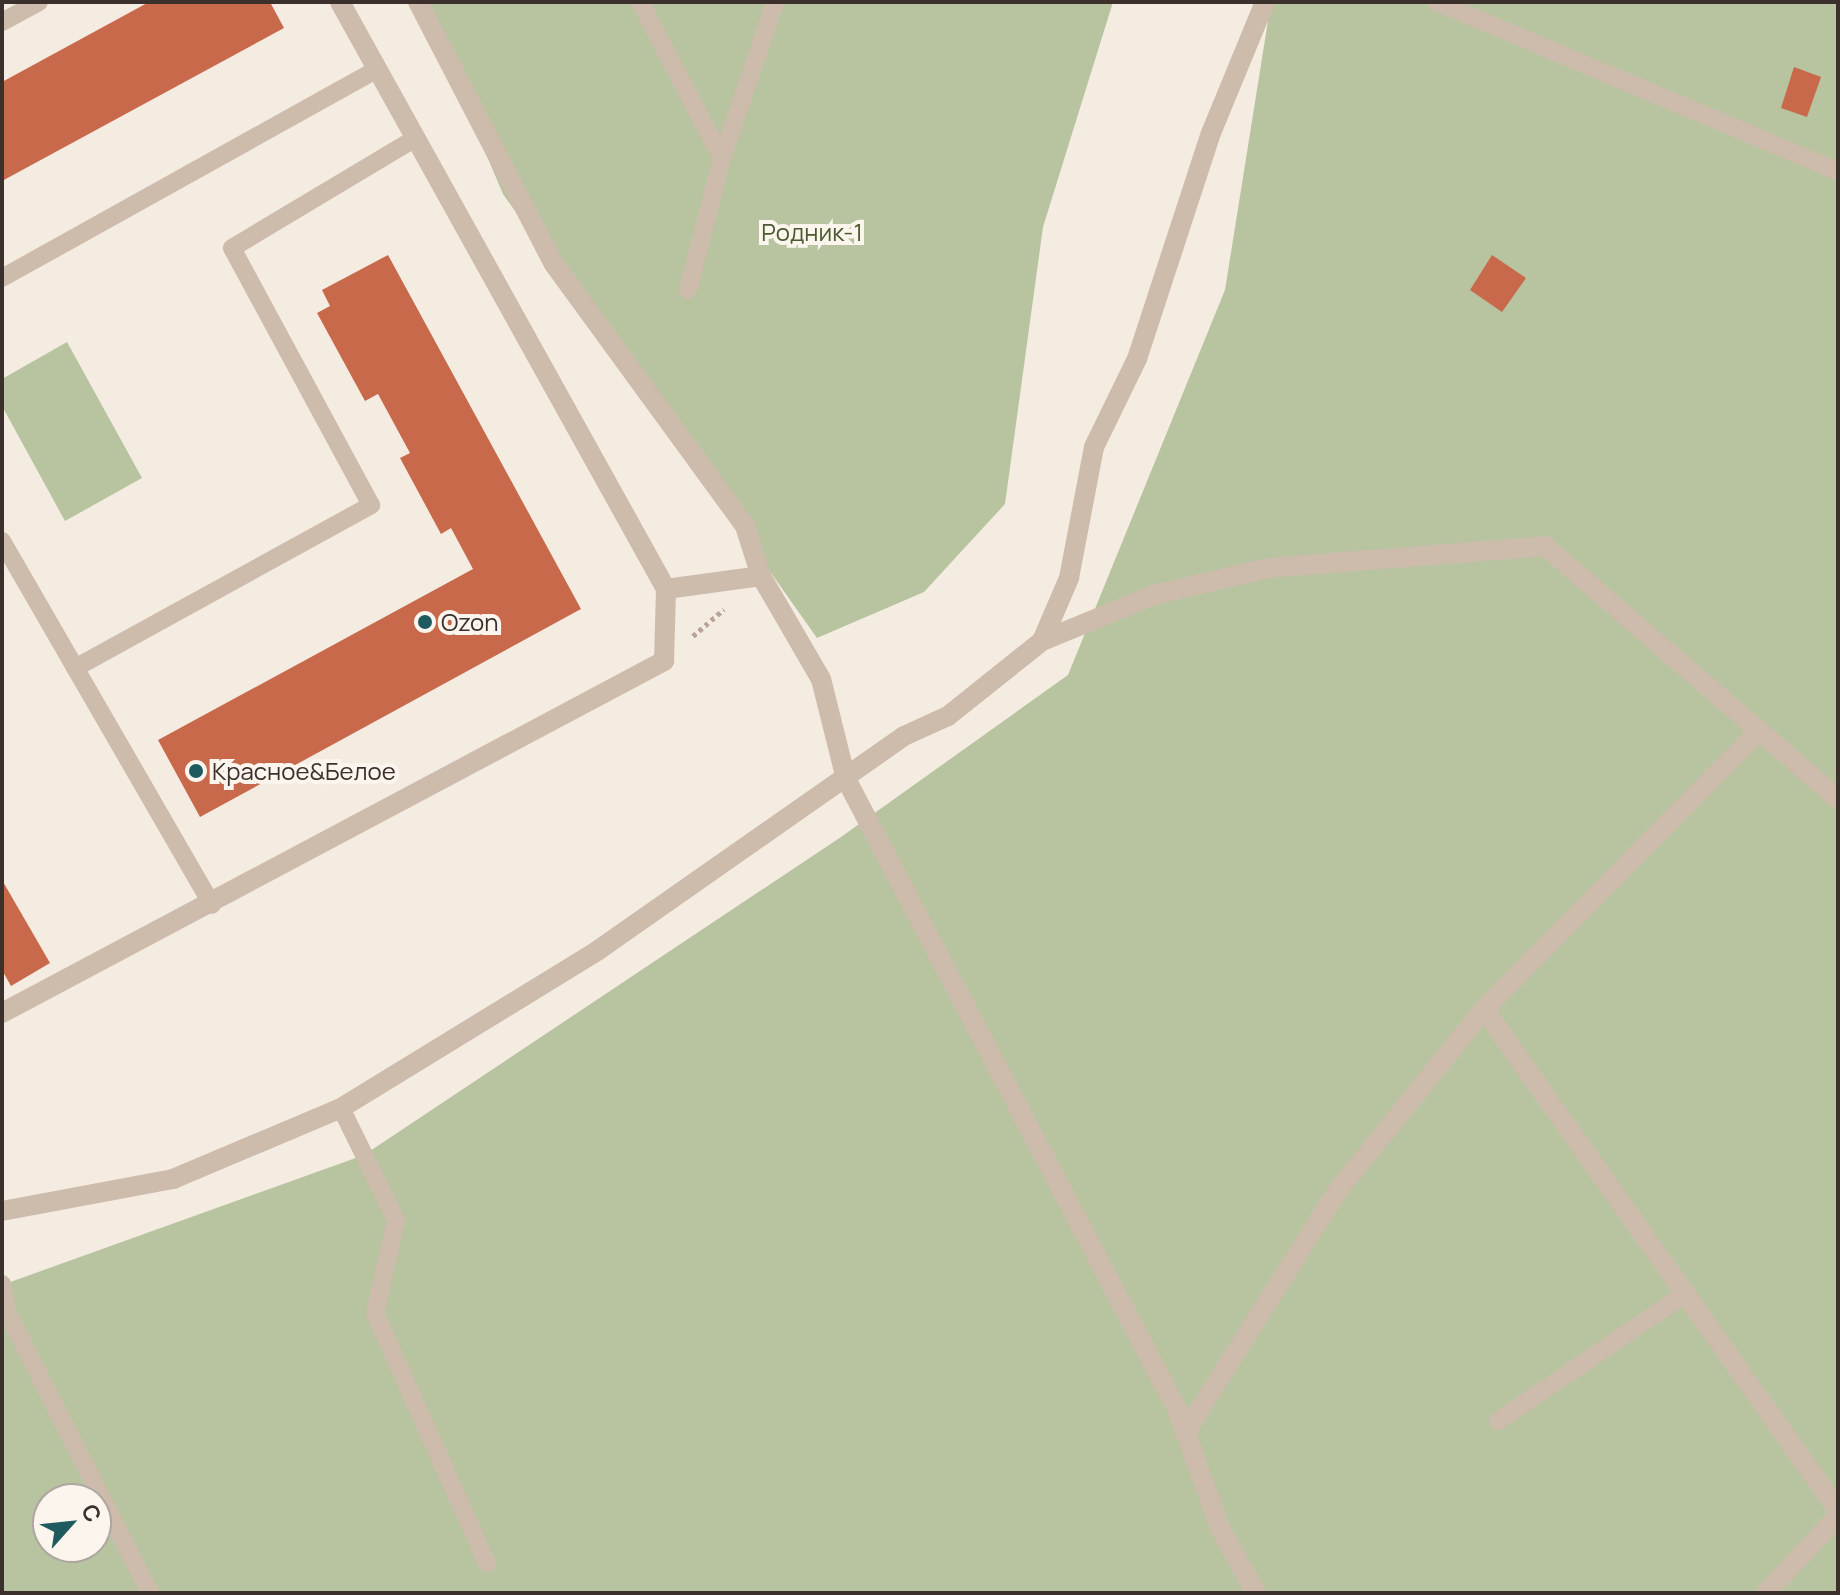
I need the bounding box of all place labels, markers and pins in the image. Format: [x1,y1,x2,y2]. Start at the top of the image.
place label: Ozon [441,608,499,636]
marker: Ozon [416,613,434,631]
place label: Красное&Белое [212,757,396,785]
marker: Красное&Белое [187,762,205,780]

